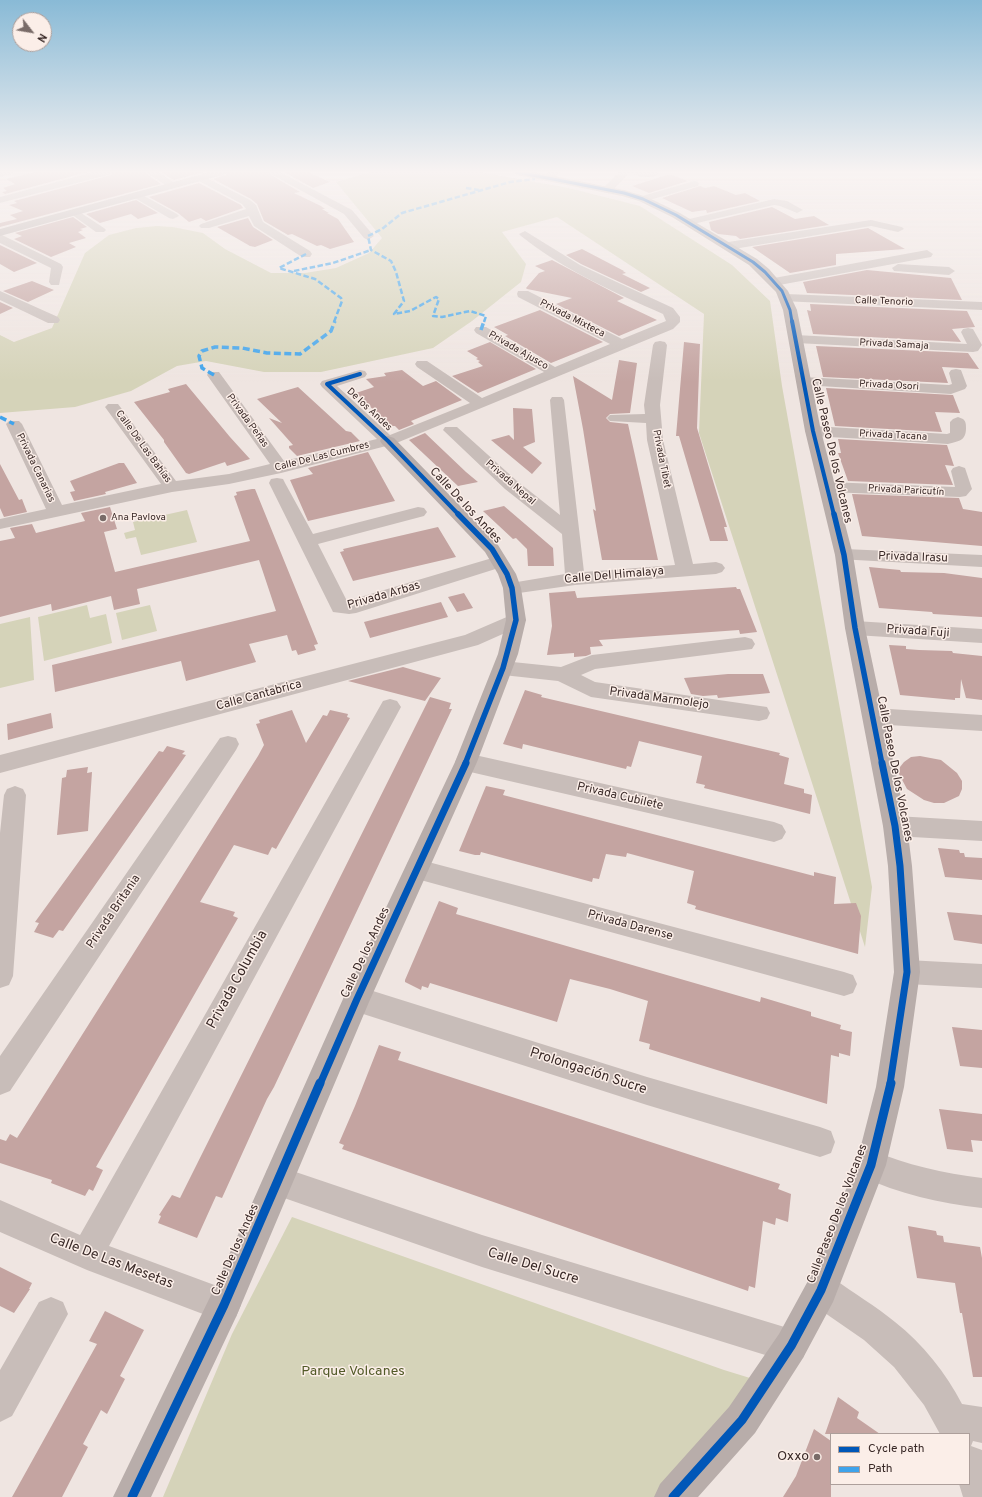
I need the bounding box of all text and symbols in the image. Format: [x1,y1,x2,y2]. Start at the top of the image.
north arrow [12,12,52,52]
text: N [33,31,49,45]
street label: Calle Tenorio [855,295,913,309]
street label: Privada Mixteca [538,297,606,341]
street label: Privada Ajusco [486,329,550,373]
street label: Privada Samaja [859,337,929,353]
street label: Calle Paseo De los Volcanes [807,377,855,525]
street label: Privada Osori [859,378,919,394]
street label: De los Andes [344,386,394,434]
street label: Privada Peñas [223,392,271,450]
street label: Calle De Las Bahías [113,408,173,486]
street label: Privada Tacana [859,428,927,444]
street label: Privada Tibet [649,429,673,489]
street label: Privada Canarias [13,431,57,505]
street label: Calle De Las Cumbres [274,439,370,475]
street label: Privada Nepal [482,458,538,508]
street label: Calle De los Andes [426,465,504,547]
street label: Privada Paricutín [867,483,945,499]
place label: Ana Pavlova [111,512,166,524]
marker: Ana Pavlova [98,513,108,523]
street label: Privada Irasu [878,550,948,566]
street label: Calle Del Himalaya [564,564,664,588]
street label: Privada Arbas [346,579,422,613]
street label: Privada Fuji [886,623,950,641]
street label: Calle Cantabrica [215,678,303,714]
street label: Privada Marmolejo [608,685,710,713]
street label: Calle Paseo De los Volcanes [873,695,915,843]
street label: Privada Cubilete [575,780,665,814]
street label: Privada Britania [84,872,144,952]
street label: Calle De los Andes [339,905,393,1001]
street label: Privada Darense [586,908,674,944]
street label: Privada Columbia [204,928,272,1032]
street label: Prolongación Sucre [527,1045,649,1099]
street label: Calle Paseo De los Volcanes [805,1142,871,1286]
street label: Calle De los Andes [209,1202,263,1298]
street label: Calle De Las Mesetas [47,1231,175,1293]
street label: Calle Del Sucre [485,1245,581,1289]
park label: Parque Volcanes [301,1364,405,1380]
legend [830,1433,970,1485]
text: Cycle path [868,1441,925,1457]
place label: Oxxo [777,1449,809,1465]
marker: Oxxo [812,1452,822,1462]
text: Path [868,1461,893,1477]

